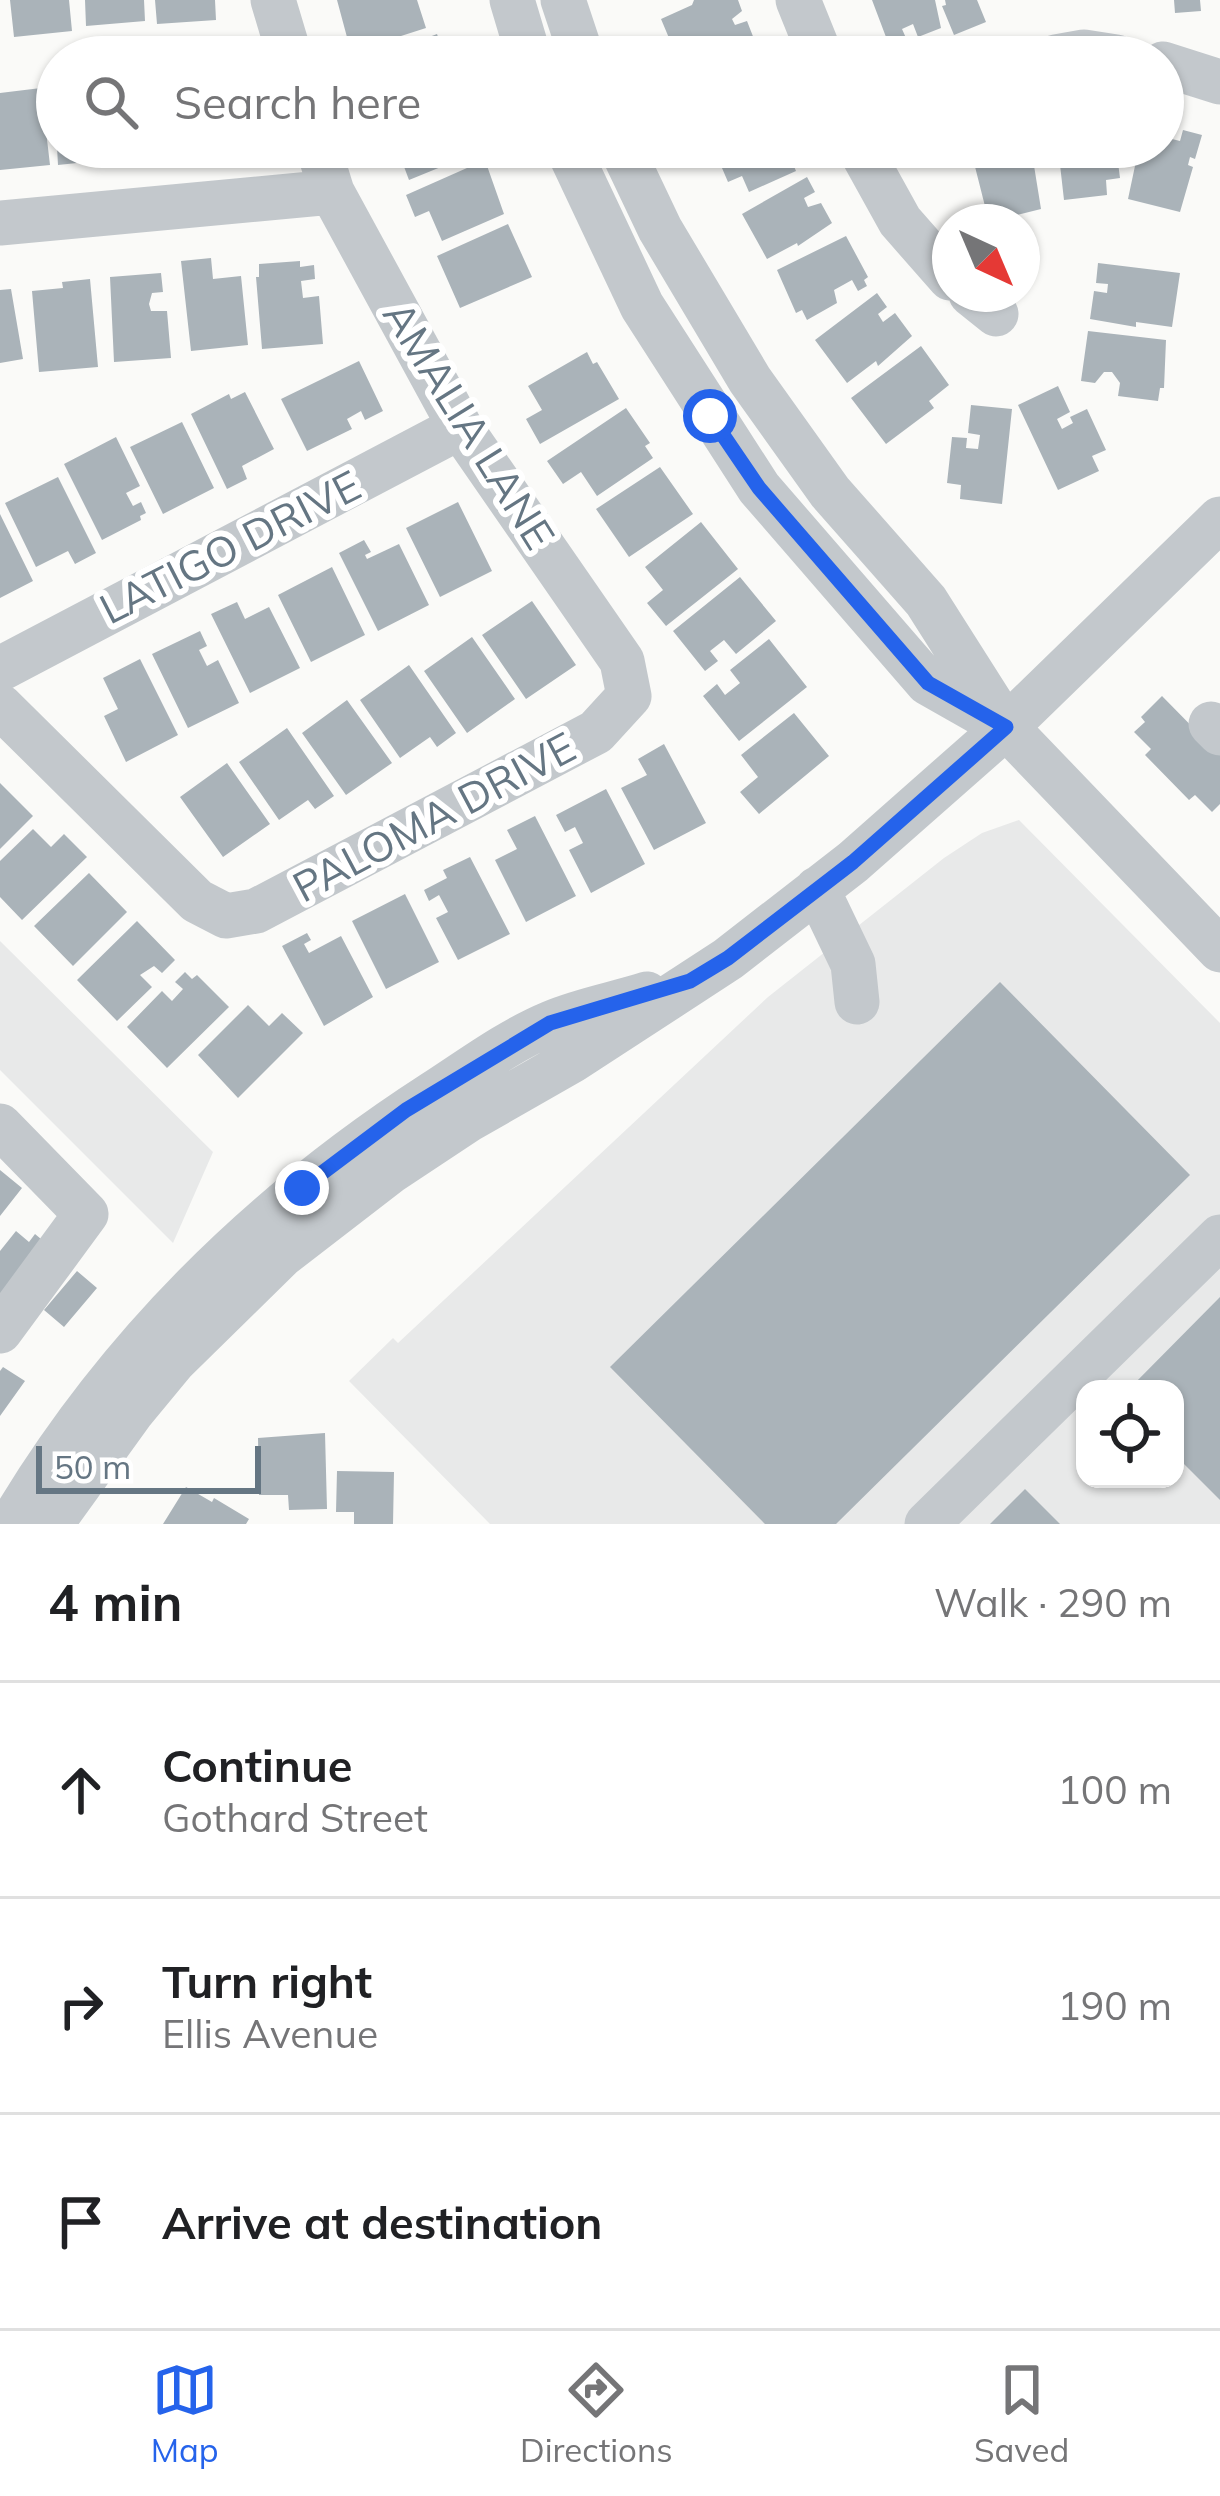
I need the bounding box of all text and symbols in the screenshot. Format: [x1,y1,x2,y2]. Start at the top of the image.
search box [36,36,1184,168]
icon: search [78,69,144,135]
text: Search here [174,74,421,130]
north arrow [932,204,1040,312]
street label: AMALIA LANE [372,291,567,559]
route start [683,389,737,443]
street label: LATIGO DRIVE [91,458,369,635]
street label: PALOMA DRIVE [283,720,584,913]
route end [275,1161,329,1215]
map controls [1076,1380,1184,1488]
button: locate [1076,1380,1184,1488]
scale bar [36,1440,261,1493]
text: 50 m [54,1446,131,1487]
text: 4 min [48,1570,183,1634]
text: Walk · 290 m [934,1578,1172,1627]
text: Continue [162,1737,352,1793]
icon: ahead [48,1757,114,1823]
text: 100 m [1057,1765,1172,1814]
text: Gothard Street [162,1793,428,1842]
text: Turn right [162,1953,372,2009]
icon: right [48,1973,114,2039]
text: 190 m [1057,1981,1172,2030]
text: Ellis Avenue [162,2009,378,2058]
icon: arrive [48,2189,114,2255]
text: Arrive at destination [162,2194,602,2250]
tab: Map [151,2357,219,2470]
tab: Directions [520,2357,673,2470]
tab: Saved [974,2357,1069,2470]

